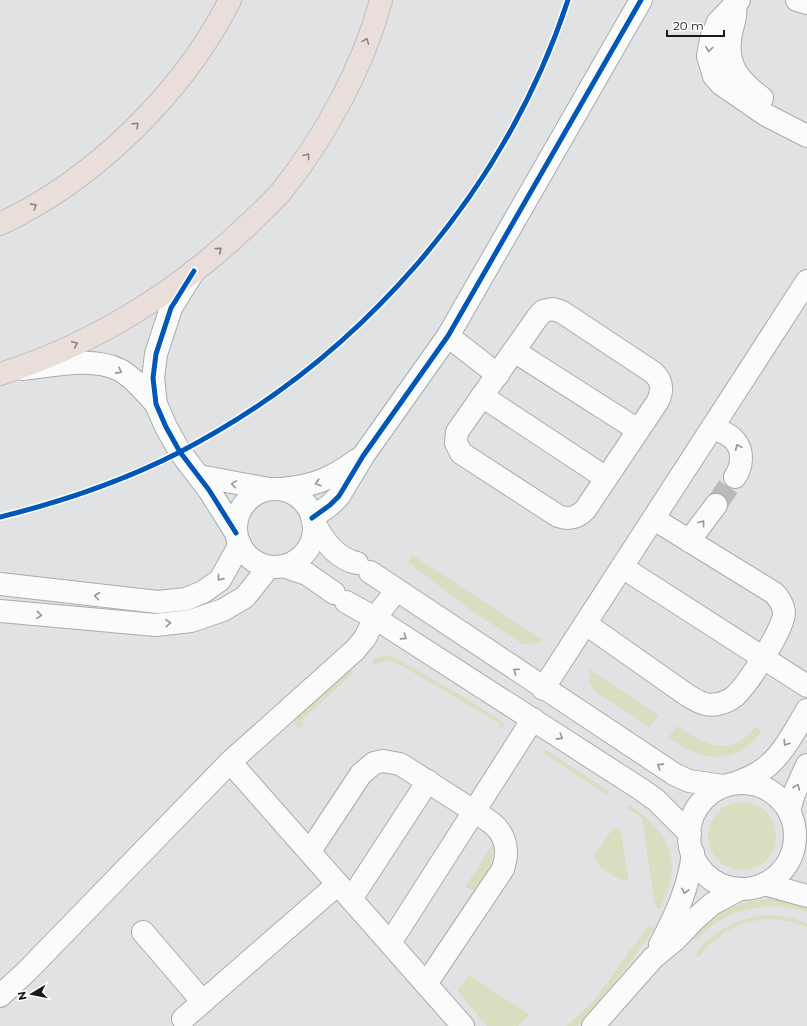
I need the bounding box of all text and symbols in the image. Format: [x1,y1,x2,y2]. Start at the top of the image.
scale bar [667,12,724,38]
text: 20 m [673,18,704,33]
one-way arrow [362,37,370,44]
one-way arrow [705,46,714,52]
one-way arrow [131,123,139,130]
one-way arrow [302,153,310,160]
one-way arrow [30,203,37,210]
one-way arrow [214,248,221,255]
one-way arrow [71,341,78,349]
one-way arrow [115,366,122,374]
one-way arrow [735,443,743,451]
one-way arrow [314,478,321,487]
one-way arrow [231,480,237,488]
one-way arrow [697,521,704,528]
one-way arrow [217,573,224,580]
one-way arrow [94,592,100,601]
one-way arrow [36,610,42,619]
one-way arrow [165,619,171,628]
one-way arrow [400,632,407,639]
one-way arrow [514,669,521,676]
one-way arrow [556,732,563,740]
one-way arrow [784,739,791,746]
one-way arrow [658,763,665,770]
one-way arrow [792,784,800,791]
one-way arrow [681,888,690,895]
north arrow [12,974,52,1014]
text: N [14,990,30,1001]

